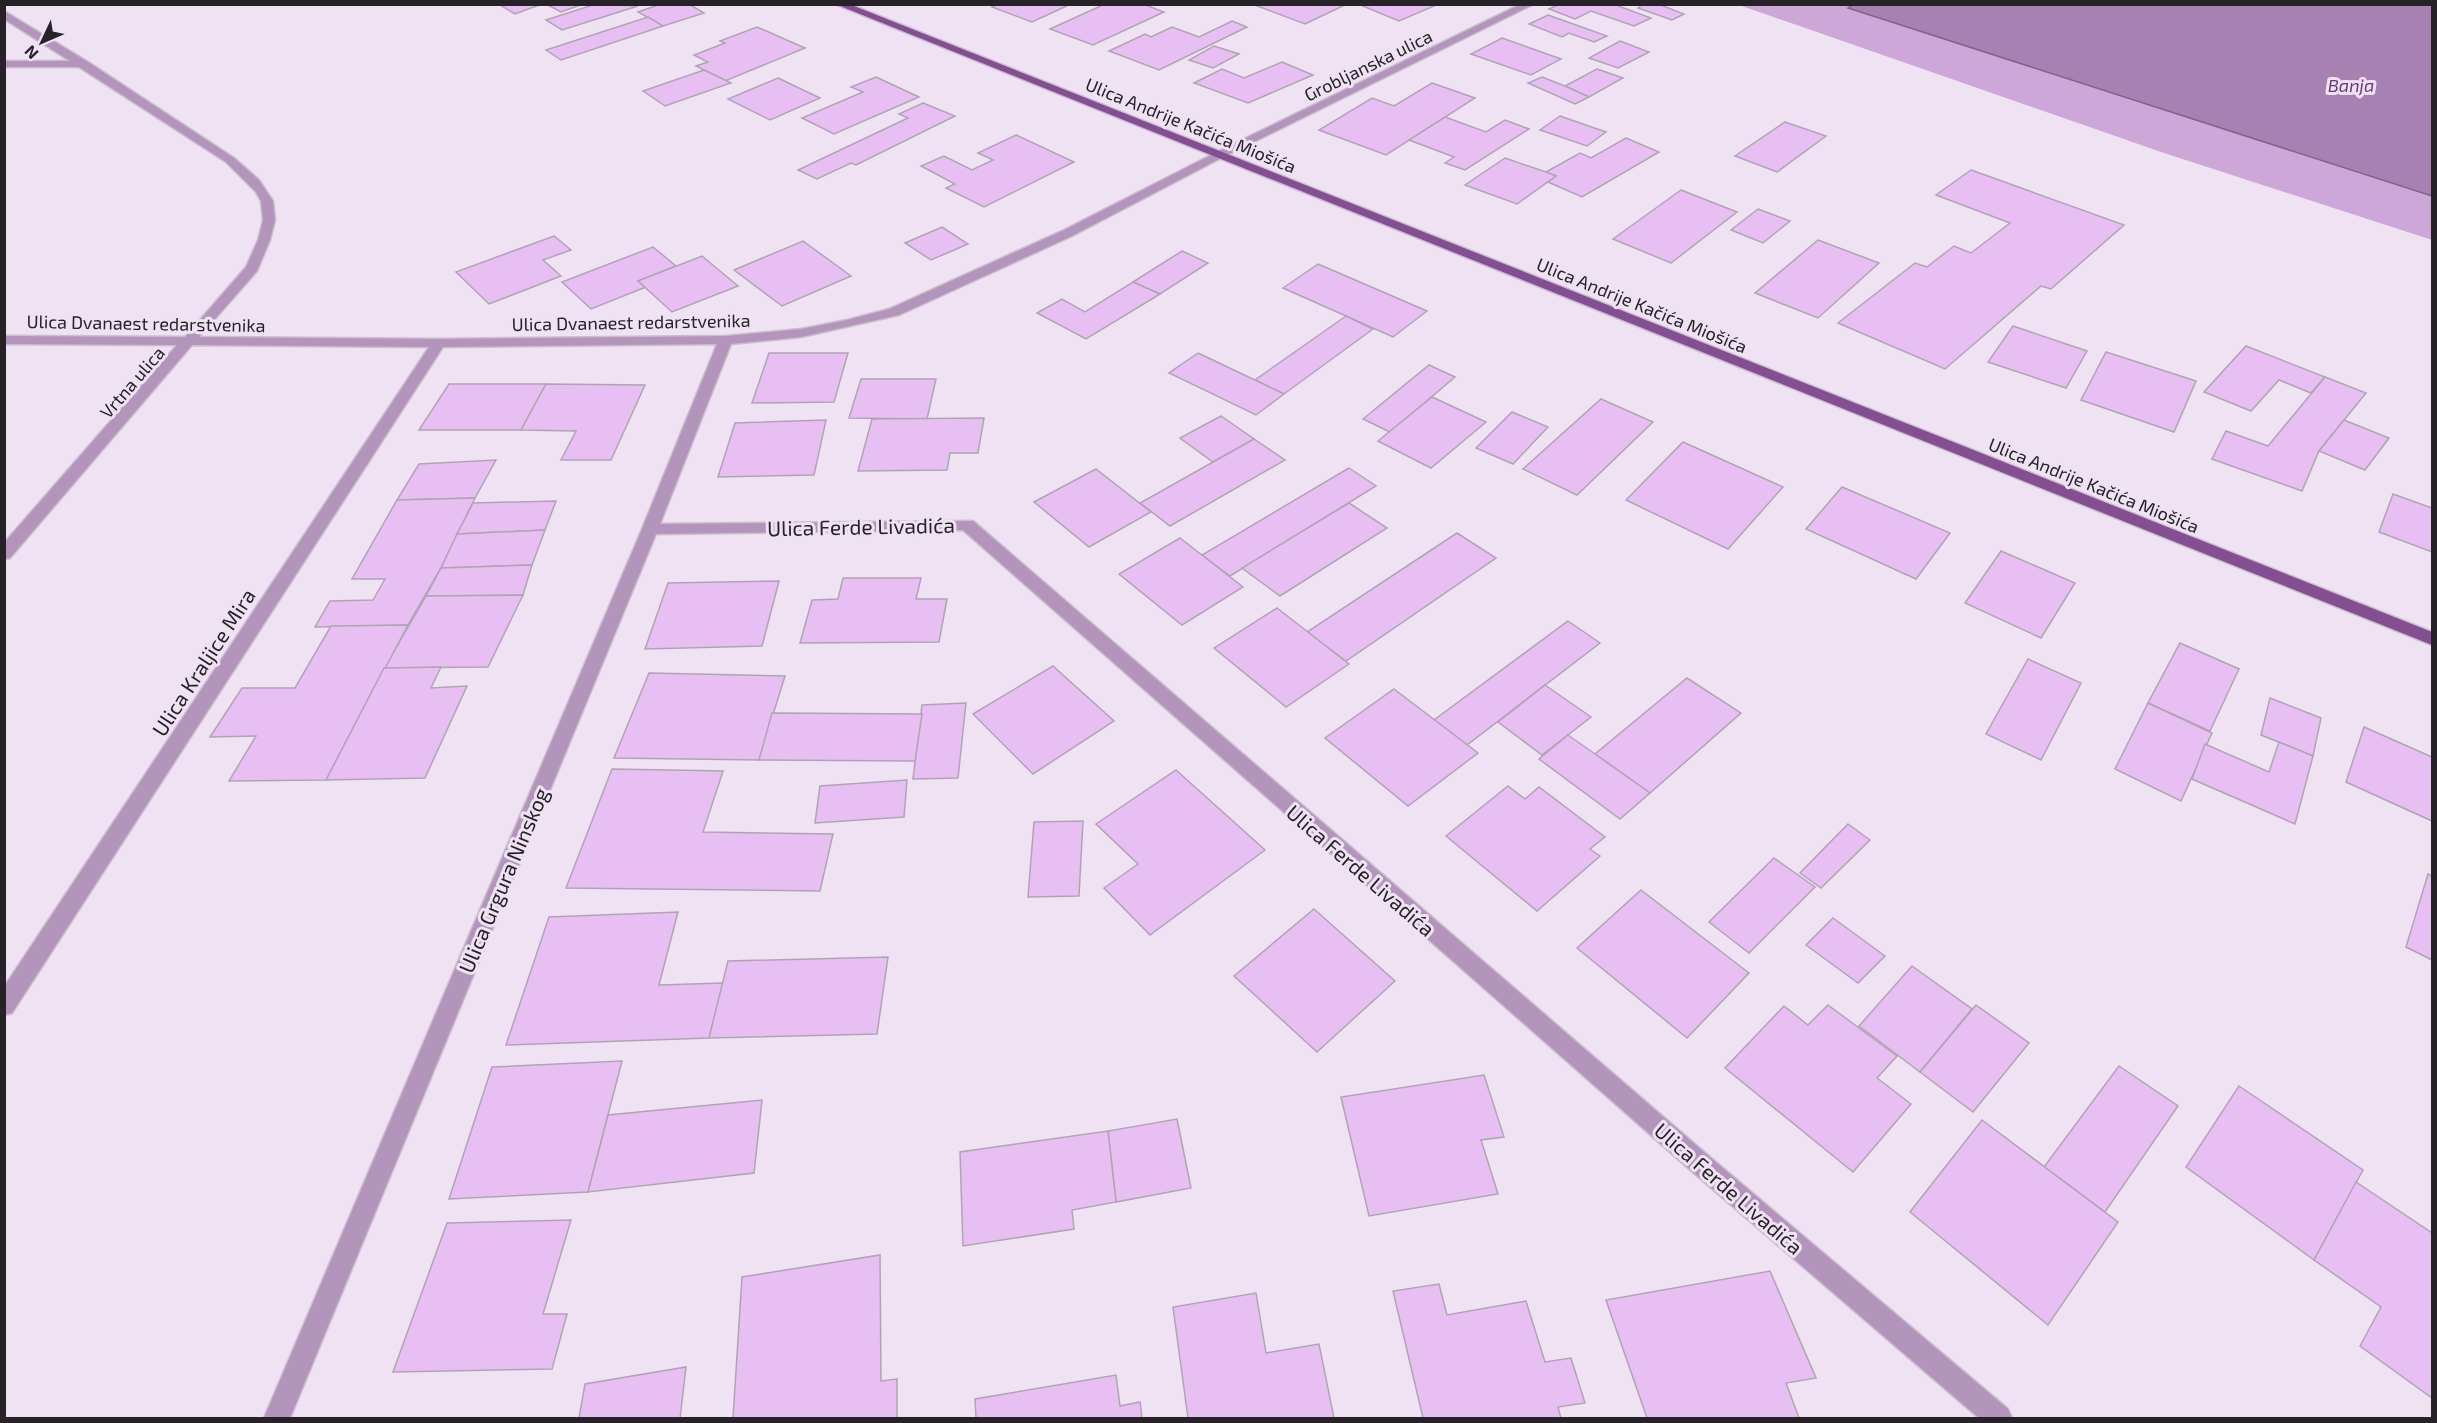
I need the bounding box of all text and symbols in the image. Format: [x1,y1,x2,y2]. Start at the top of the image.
north arrow [12,12,72,72]
street label: Grobljanska ulica [1300,24,1436,106]
text: N [20,42,42,64]
street label: Ulica Andrije Kačića Miošića [1082,73,1300,177]
water label: Banja [2328,74,2374,96]
street label: Ulica Andrije Kačića Miošića [1533,253,1751,357]
street label: Ulica Dvanaest redarstvenika [511,309,751,335]
street label: Ulica Dvanaest redarstvenika [26,310,266,336]
street label: Vrtna ulica [95,342,169,422]
street label: Ulica Andrije Kačića Miošića [1985,433,2203,537]
street label: Ulica Ferde Livadića [767,512,955,540]
street label: Ulica Kraljice Mira [146,584,261,741]
street label: Ulica Grgura Ninskog [453,783,553,976]
street label: Ulica Ferde Livadića [1282,799,1440,941]
street label: Ulica Ferde Livadića [1650,1117,1808,1259]

